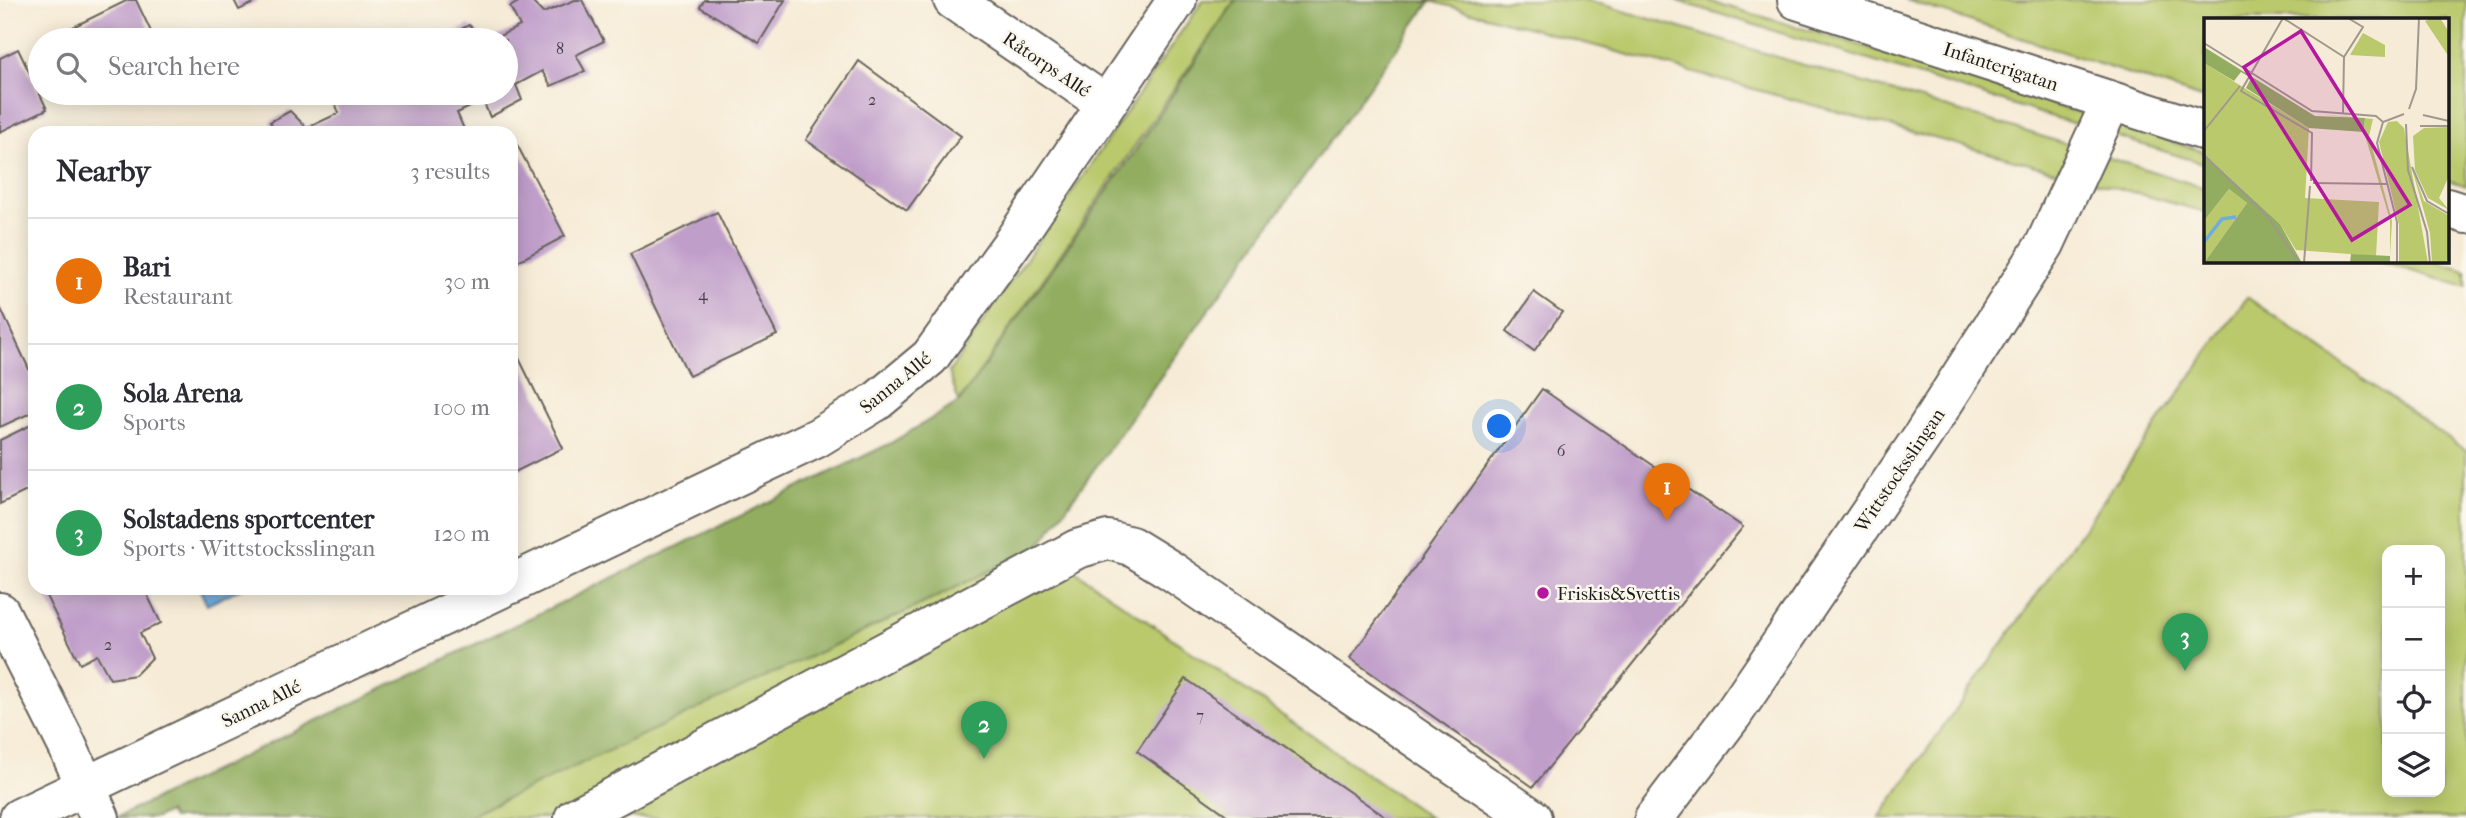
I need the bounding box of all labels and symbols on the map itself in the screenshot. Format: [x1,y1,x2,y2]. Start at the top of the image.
inset map [2204,18,2448,262]
street label: Råtorps Allé [998,27,1095,102]
street label: Infanterigatan [1940,38,2061,96]
house number: 8 [556,39,564,58]
house number: 2 [868,90,876,109]
house number: 4 [698,285,708,304]
street label: Sanna Allé [855,347,936,418]
street label: Wittstocksslingan [1850,404,1949,538]
your location [1482,409,1516,443]
house number: 6 [1557,441,1566,460]
pin: 1 [1644,463,1690,521]
place label: Friskis&Svettis [1557,583,1680,605]
marker: Friskis&Svettis [1535,585,1551,601]
pin: 3 [2162,613,2208,671]
house number: 2 [104,635,112,654]
street label: Sanna Allé [218,675,305,733]
pin: 2 [961,701,1007,759]
house number: 7 [1196,706,1204,725]

